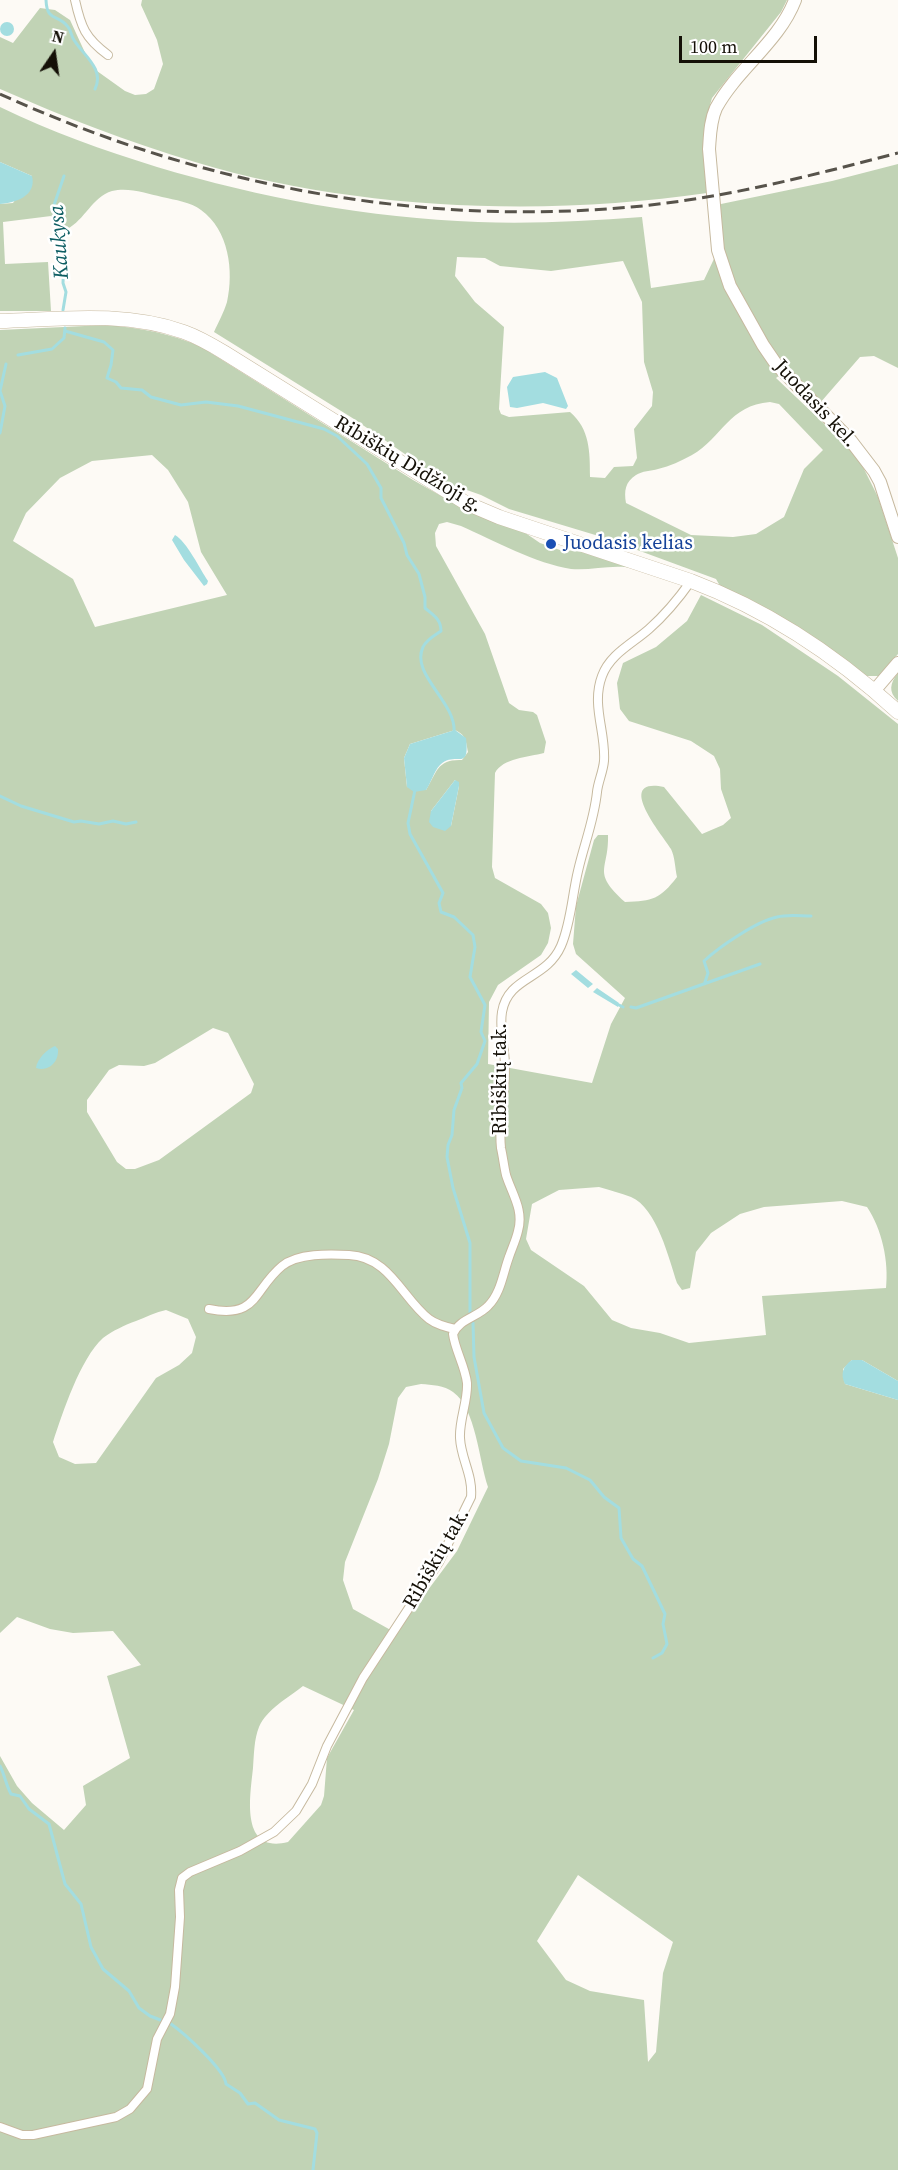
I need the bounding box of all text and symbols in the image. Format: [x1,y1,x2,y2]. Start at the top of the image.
north arrow [24,24,84,84]
text: N [50,24,66,48]
scale bar [682,24,820,62]
text: 100 m [690,34,737,59]
water label: Kaukysa [45,204,75,280]
street label: Juodasis kel. [768,355,862,453]
street label: Ribiškių Didžioji g. [330,411,486,519]
place label: Juodasis kelias [563,532,693,556]
marker: Juodasis kelias [544,537,558,551]
street label: Ribiškių tak. [489,1023,513,1135]
street label: Ribiškių tak. [399,1505,475,1613]

